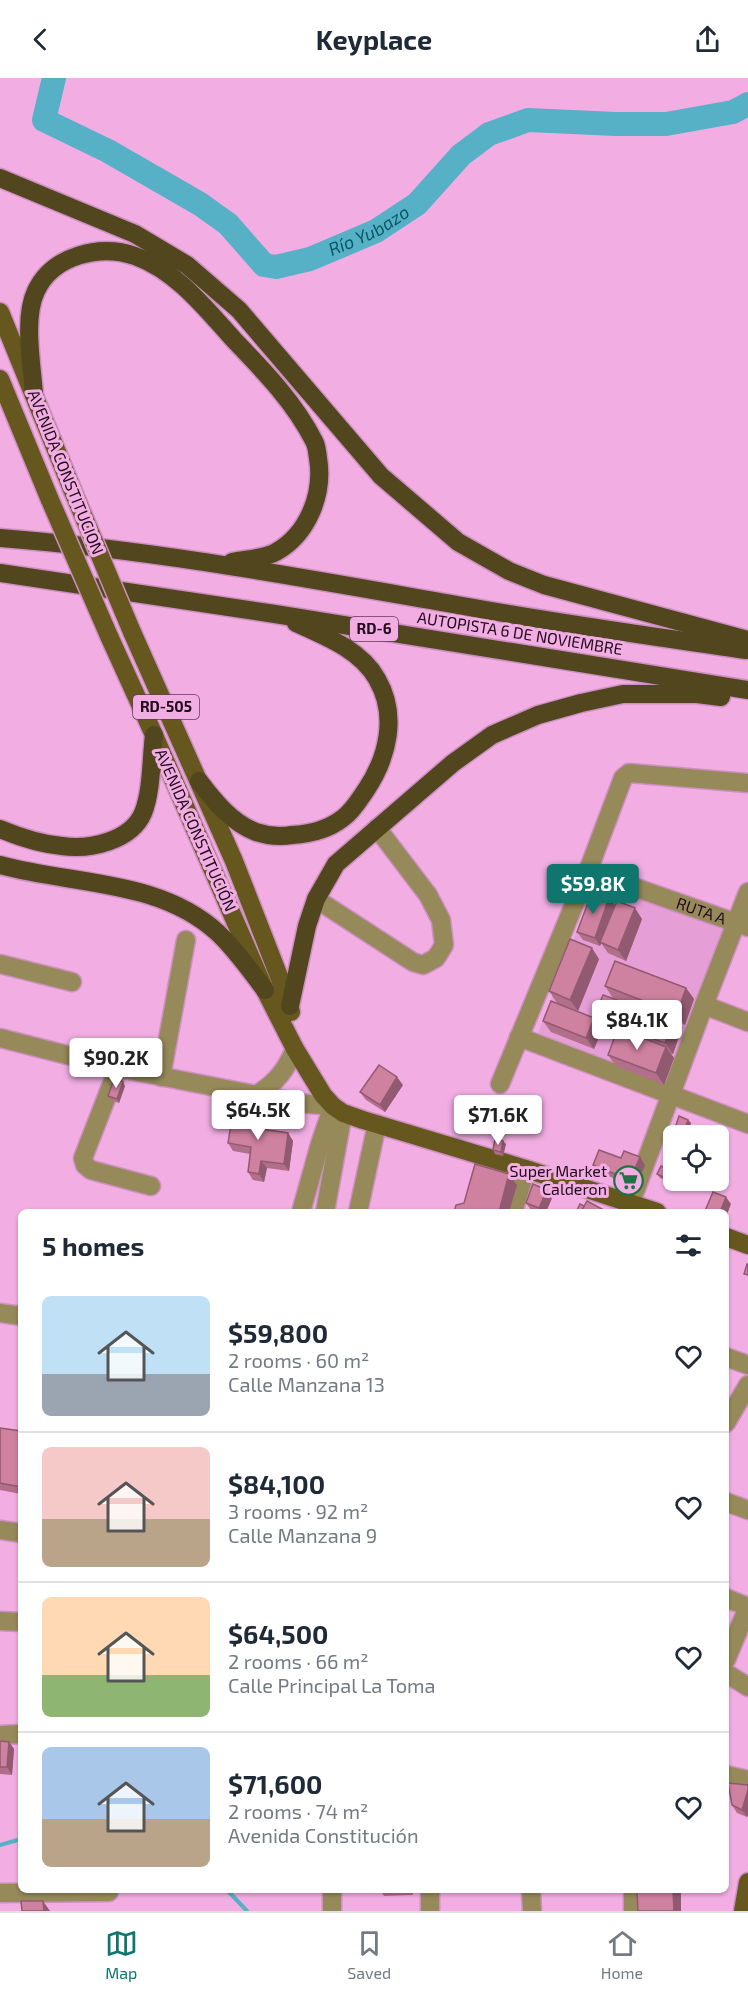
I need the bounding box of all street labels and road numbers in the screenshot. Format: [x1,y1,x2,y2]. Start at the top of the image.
street label: AVENIDA CONSTITUCION [25,387,108,557]
street label: AUTOPISTA 6 DE NOVIEMBRE [416,607,624,658]
road number: RD-6 [350,617,398,641]
road number: RD-505 [133,695,199,719]
street label: AVENIDA CONSTITUCIÓN [152,746,241,914]
street label: RUTA A [674,893,729,928]

